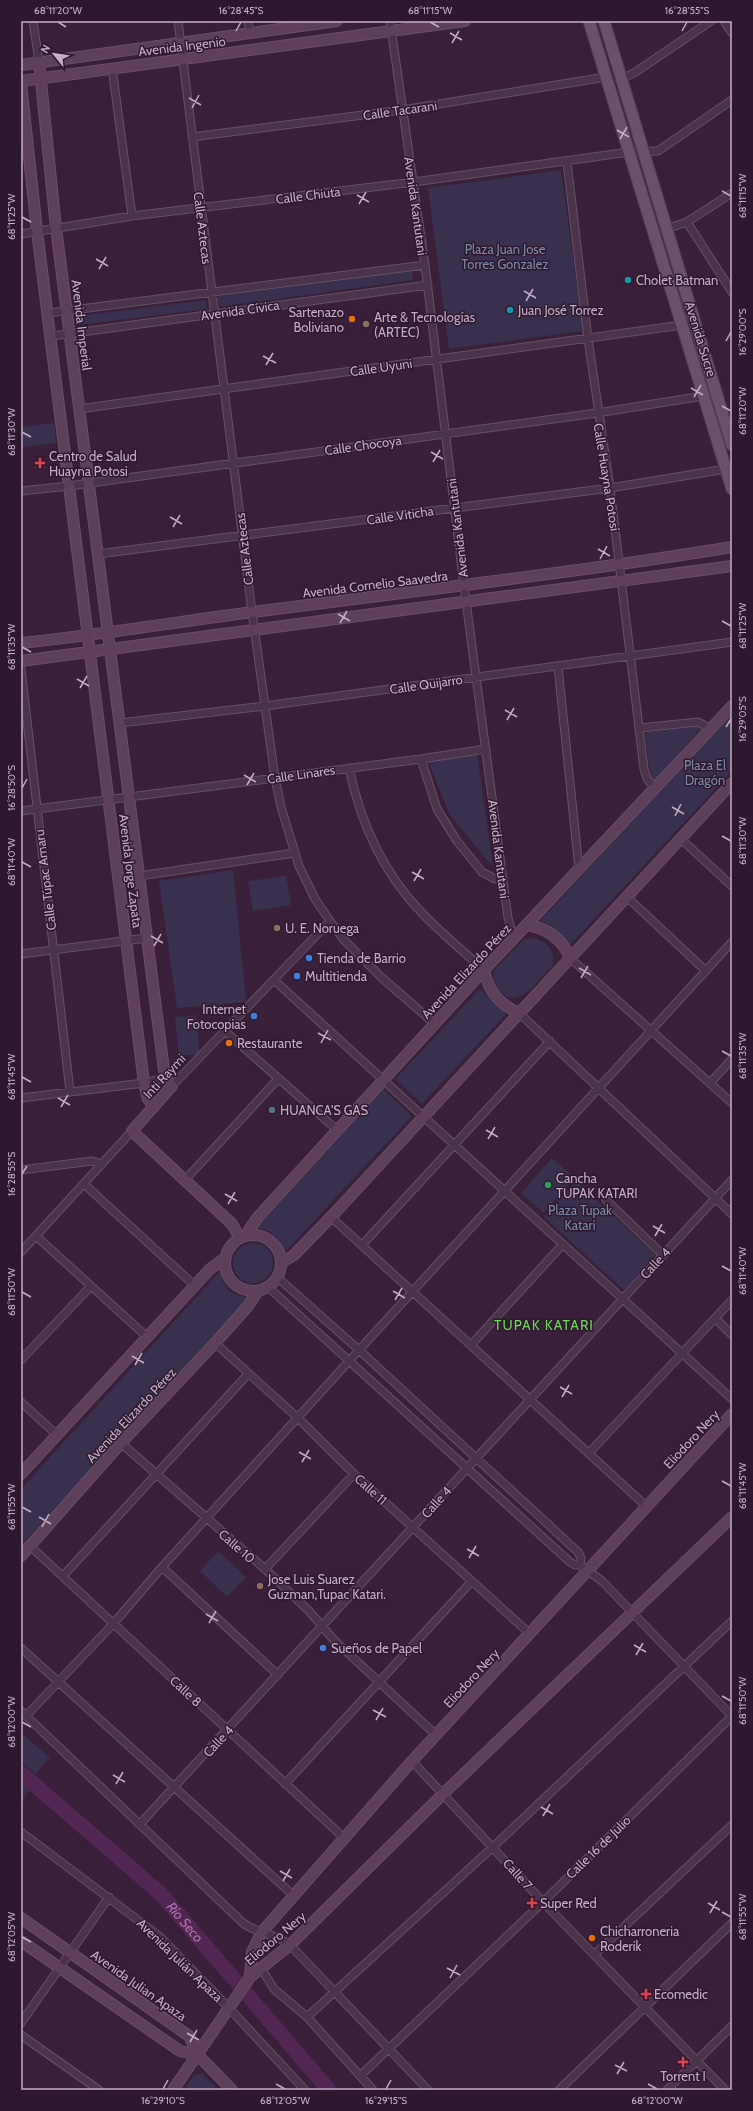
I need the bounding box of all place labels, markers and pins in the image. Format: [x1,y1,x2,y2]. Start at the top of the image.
place label: Cholet Batman [636,272,718,288]
marker: Cholet Batman [623,275,633,285]
place label: Juan José Torrez [517,302,604,318]
place label: Sartenazo Boliviano [288,304,344,335]
marker: Juan José Torrez [505,305,515,315]
place label: Arte & Tecnologías (ARTEC) [374,309,476,340]
marker: Sartenazo Boliviano [347,314,357,324]
marker: Arte & Tecnologías (ARTEC) [361,319,371,329]
place label: Centro de Salud Huayna Potosi [49,448,137,479]
marker: Centro de Salud Huayna Potosi [34,457,46,469]
place label: U. E. Noruega [285,920,360,936]
marker: U. E. Noruega [272,923,282,933]
place label: Tienda de Barrio [317,950,406,966]
marker: Tienda de Barrio [304,953,314,963]
place label: Multitienda [305,968,368,984]
marker: Multitienda [292,971,302,981]
place label: Internet Fotocopias [187,1001,247,1032]
marker: Internet Fotocopias [249,1011,259,1021]
place label: Restaurante [237,1035,303,1051]
marker: Restaurante [224,1038,234,1048]
place label: HUANCA'S GAS [280,1102,368,1118]
marker: HUANCA'S GAS [267,1105,277,1115]
place label: Cancha TUPAK KATARI [556,1170,638,1201]
marker: Cancha TUPAK KATARI [543,1180,553,1190]
place label: Jose Luis Suarez Guzman,Tupac Katari. [267,1571,386,1602]
marker: Jose Luis Suarez Guzman,Tupac Katari. [255,1581,265,1591]
place label: Sueños de Papel [331,1640,422,1656]
marker: Sueños de Papel [318,1643,328,1653]
place label: Super Red [540,1895,597,1911]
marker: Super Red [527,1898,537,1908]
place label: Chicharroneria Roderik [600,1923,680,1954]
marker: Chicharroneria Roderik [587,1933,597,1943]
place label: Ecomedic [654,1986,708,2002]
marker: Ecomedic [641,1989,651,1999]
marker: Torrent I [678,2057,688,2067]
place label: Torrent I [660,2068,706,2084]

